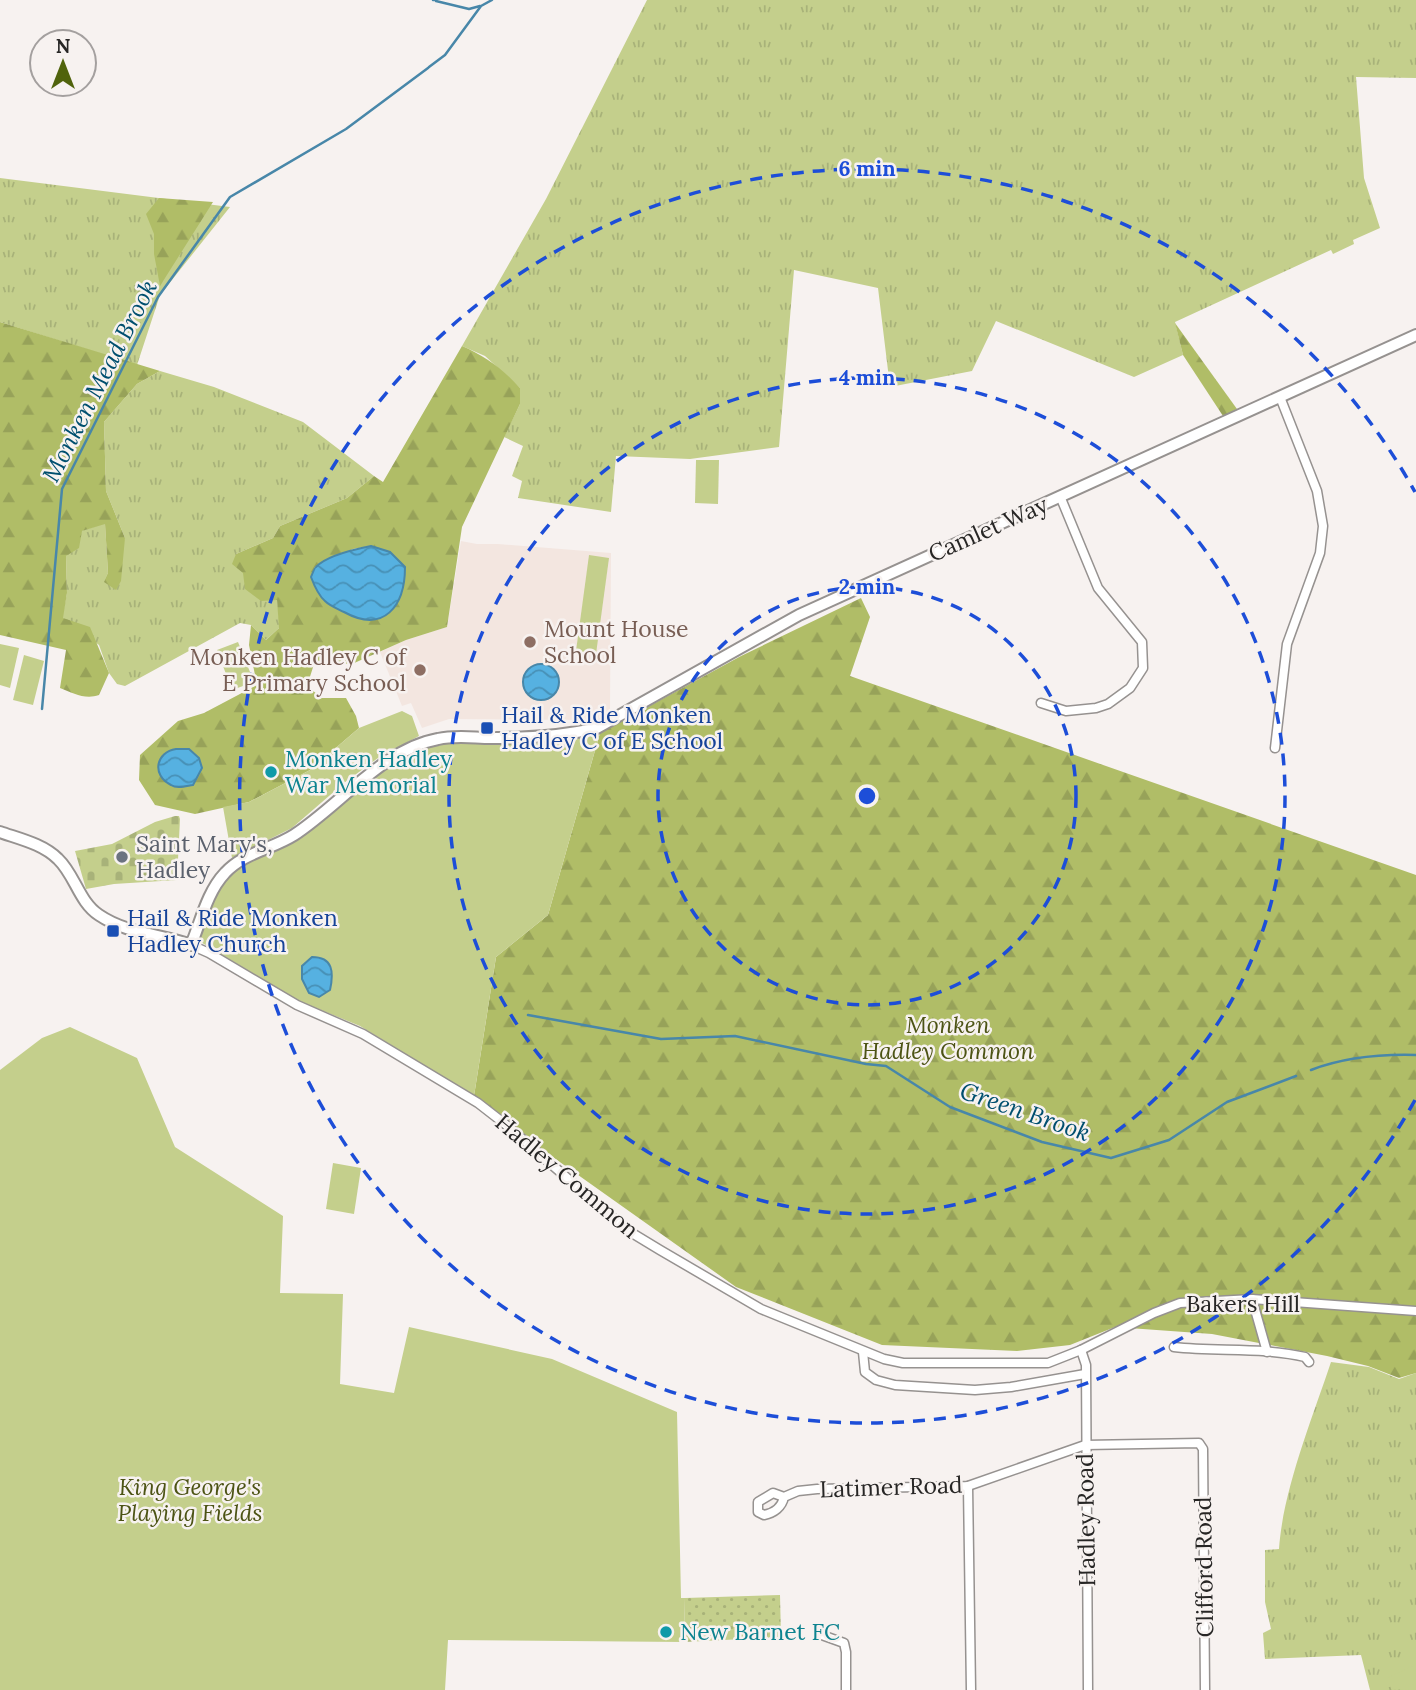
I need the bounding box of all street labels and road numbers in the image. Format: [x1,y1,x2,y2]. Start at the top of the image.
street label: Camlet Way [924,489,1053,568]
street label: Hadley Common [490,1107,645,1244]
street label: Bakers Hill [1186,1289,1300,1318]
street label: Hadley Road [1070,1453,1101,1587]
street label: Latimer Road [819,1470,963,1503]
street label: Clifford Road [1188,1496,1219,1638]

